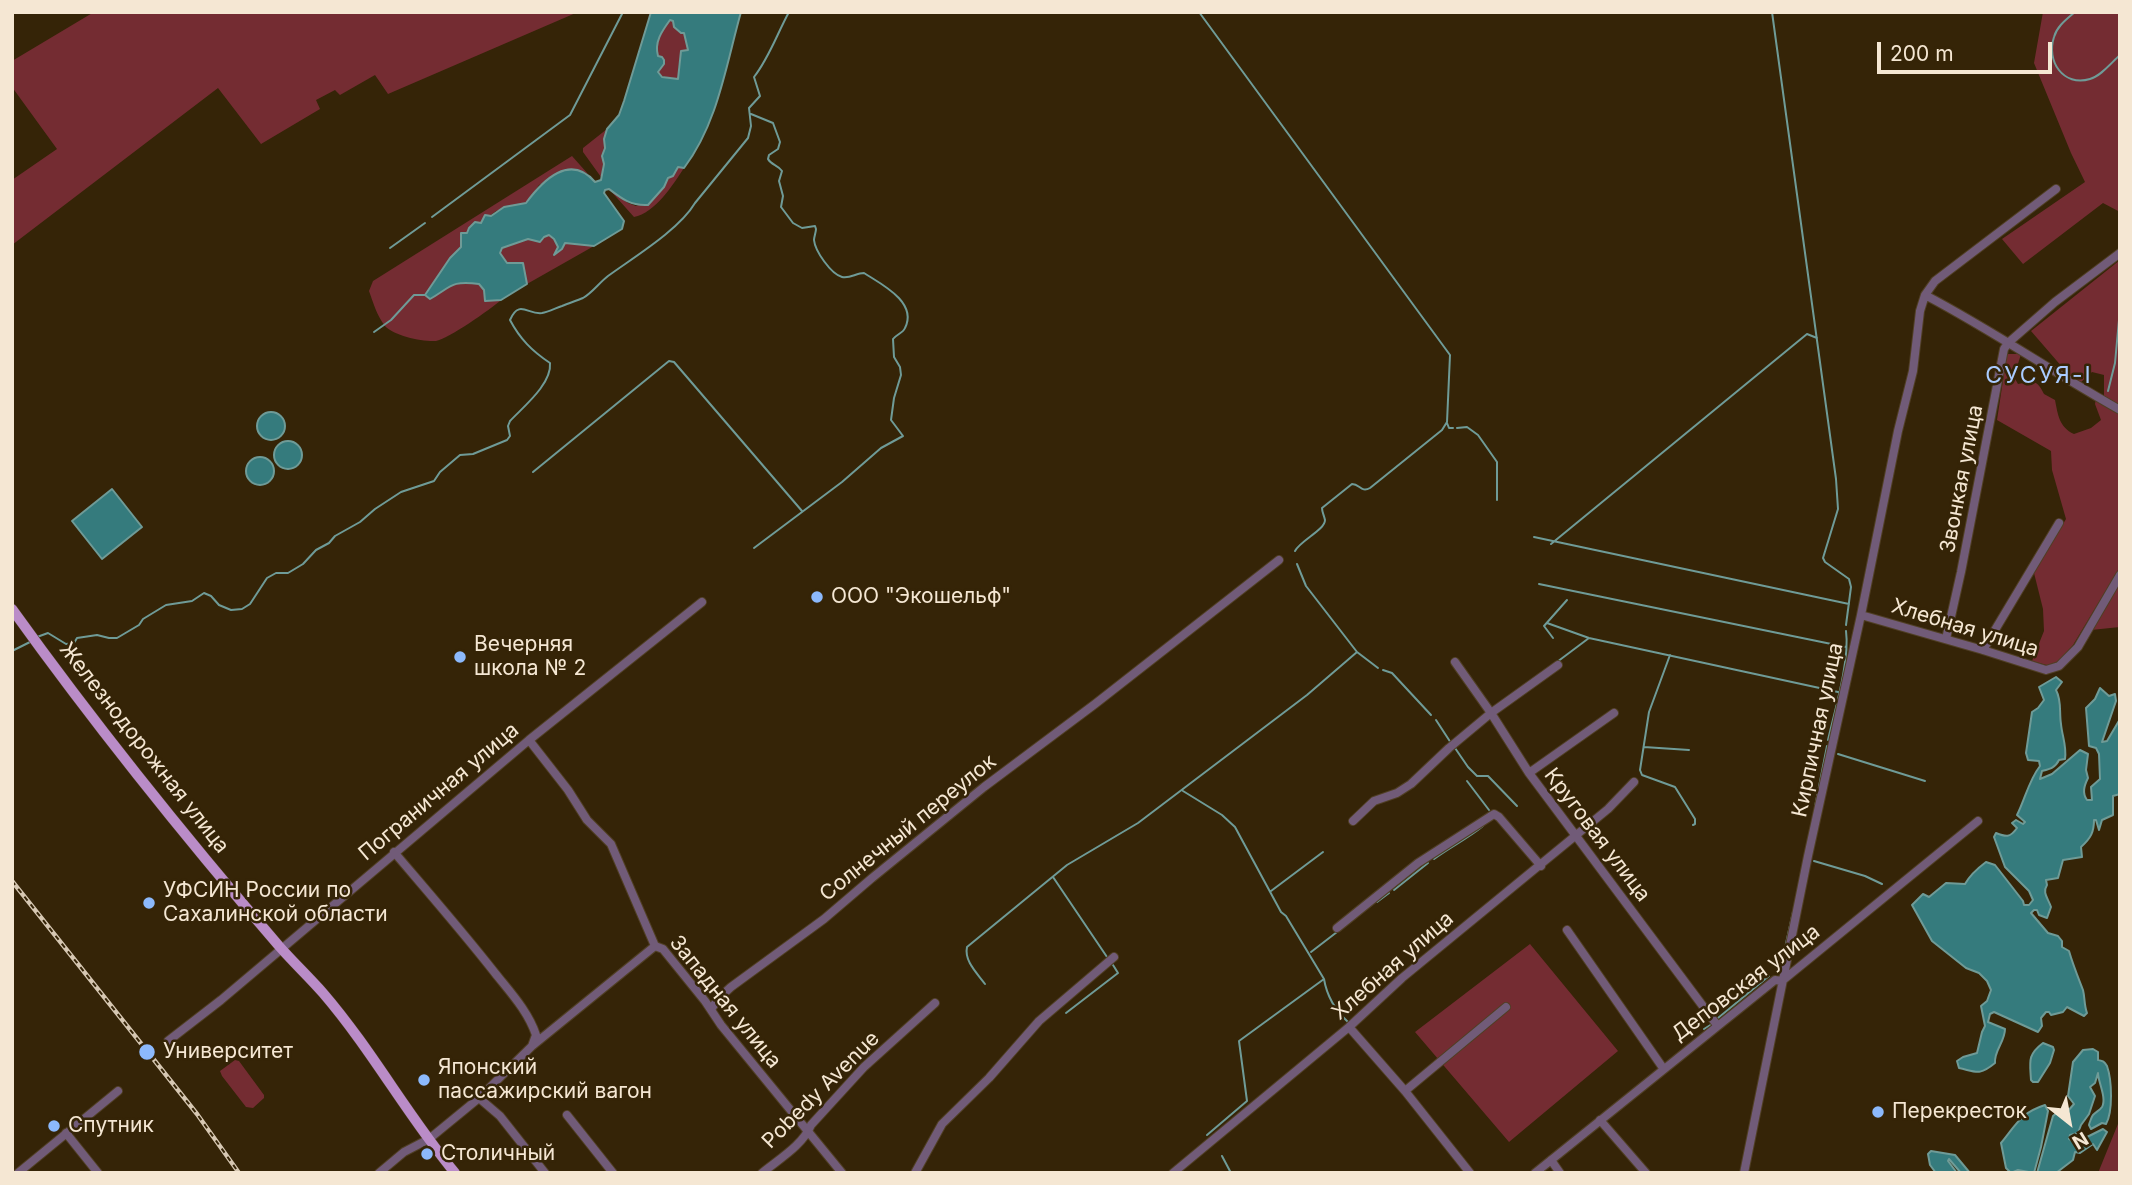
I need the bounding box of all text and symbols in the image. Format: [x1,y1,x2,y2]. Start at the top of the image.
scale bar [1880,28,2055,72]
text: 200 m [1890,41,1954,66]
district label: СУСУЯ-I [1986,362,2092,390]
street label: Звонкая улица [1935,403,1989,555]
place label: ООО "Экошельф" [831,584,1011,610]
marker: ООО "Экошельф" [809,589,825,605]
street label: Хлебная улица [1888,594,2042,662]
place label: Вечерняя школа № 2 [474,632,586,682]
street label: Железнодорожная улица [54,638,234,858]
street label: Кирпичная улица [1787,640,1849,820]
marker: Вечерняя школа № 2 [452,649,468,665]
street label: Пограничная улица [354,718,524,866]
street label: Солнечный переулок [815,749,1001,907]
street label: Круговая улица [1539,763,1655,907]
place label: УФСИН России по Сахалинской области [163,878,388,928]
marker: УФСИН России по Сахалинской области [141,895,157,911]
street label: Хлебная улица [1327,906,1459,1026]
street label: Деповская улица [1667,919,1825,1047]
street label: Западная улица [664,931,786,1073]
street label: Pobedy Avenue [757,1026,885,1154]
place label: Университет [163,1039,293,1065]
marker: Университет [137,1042,157,1062]
place label: Японский пассажирский вагон [438,1055,652,1105]
marker: Японский пассажирский вагон [416,1072,432,1088]
north arrow [2034,1087,2104,1157]
place label: Перекресток [1892,1099,2027,1125]
marker: Перекресток [1870,1104,1886,1120]
place label: Спутник [68,1113,154,1139]
marker: Спутник [46,1118,62,1134]
text: N [2068,1127,2092,1154]
place label: Столичный [441,1141,555,1167]
marker: Столичный [419,1146,435,1162]

